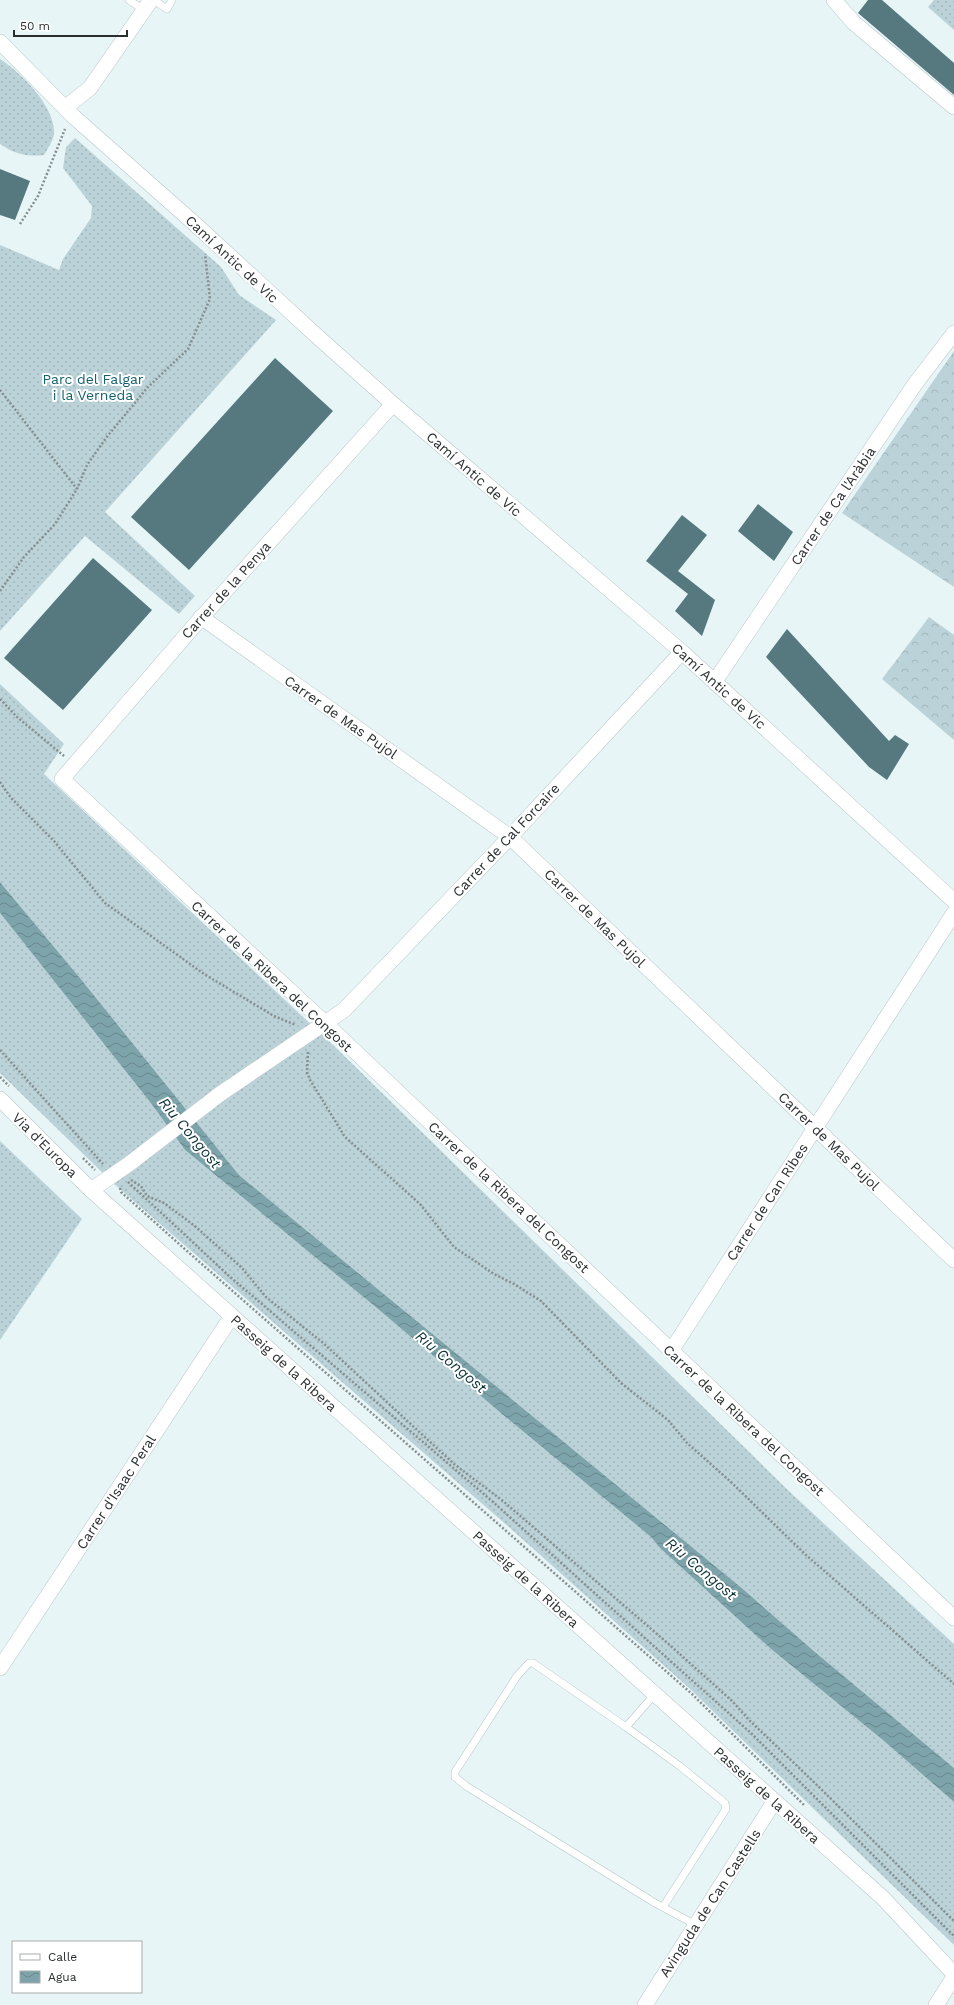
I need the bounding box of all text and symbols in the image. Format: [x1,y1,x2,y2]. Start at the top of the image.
scale bar [14,12,127,38]
text: 50 m [20,19,50,33]
street label: Camí Antic de Vic [182,212,282,306]
park label: Parc del Falgar i la Verneda [42,371,144,403]
street label: Camí Antic de Vic [423,428,525,520]
street label: Carrer de Ca l'Aràbia [787,444,879,568]
street label: Carrer de la Penya [178,538,274,642]
street label: Camí Antic de Vic [669,640,769,732]
street label: Carrer de Mas Pujol [281,672,401,762]
street label: Carrer de Cal Forcaire [449,780,563,900]
street label: Carrer de Mas Pujol [541,866,649,971]
street label: Carrer de la Ribera del Congost [188,897,356,1055]
street label: Carrer de Mas Pujol [775,1089,883,1194]
water label: Riu Congost [155,1094,226,1173]
street label: Via d'Europa [9,1109,81,1181]
street label: Carrer de la Ribera del Congost [425,1118,593,1276]
street label: Carrer de Can Ribes [723,1140,811,1264]
street label: Passeig de la Ribera [228,1311,340,1415]
water label: Riu Congost [412,1327,491,1398]
street label: Carrer de la Ribera del Congost [660,1341,828,1499]
street label: Carrer d'Isaac Peral [73,1431,159,1552]
street label: Passeig de la Ribera [470,1527,582,1631]
water label: Riu Congost [662,1534,741,1605]
street label: Passeig de la Ribera [711,1743,823,1847]
street label: Avinguda de Can Castells [656,1826,764,1980]
legend [12,1941,142,1993]
text: Calle [48,1950,77,1964]
text: Agua [48,1970,77,1984]

